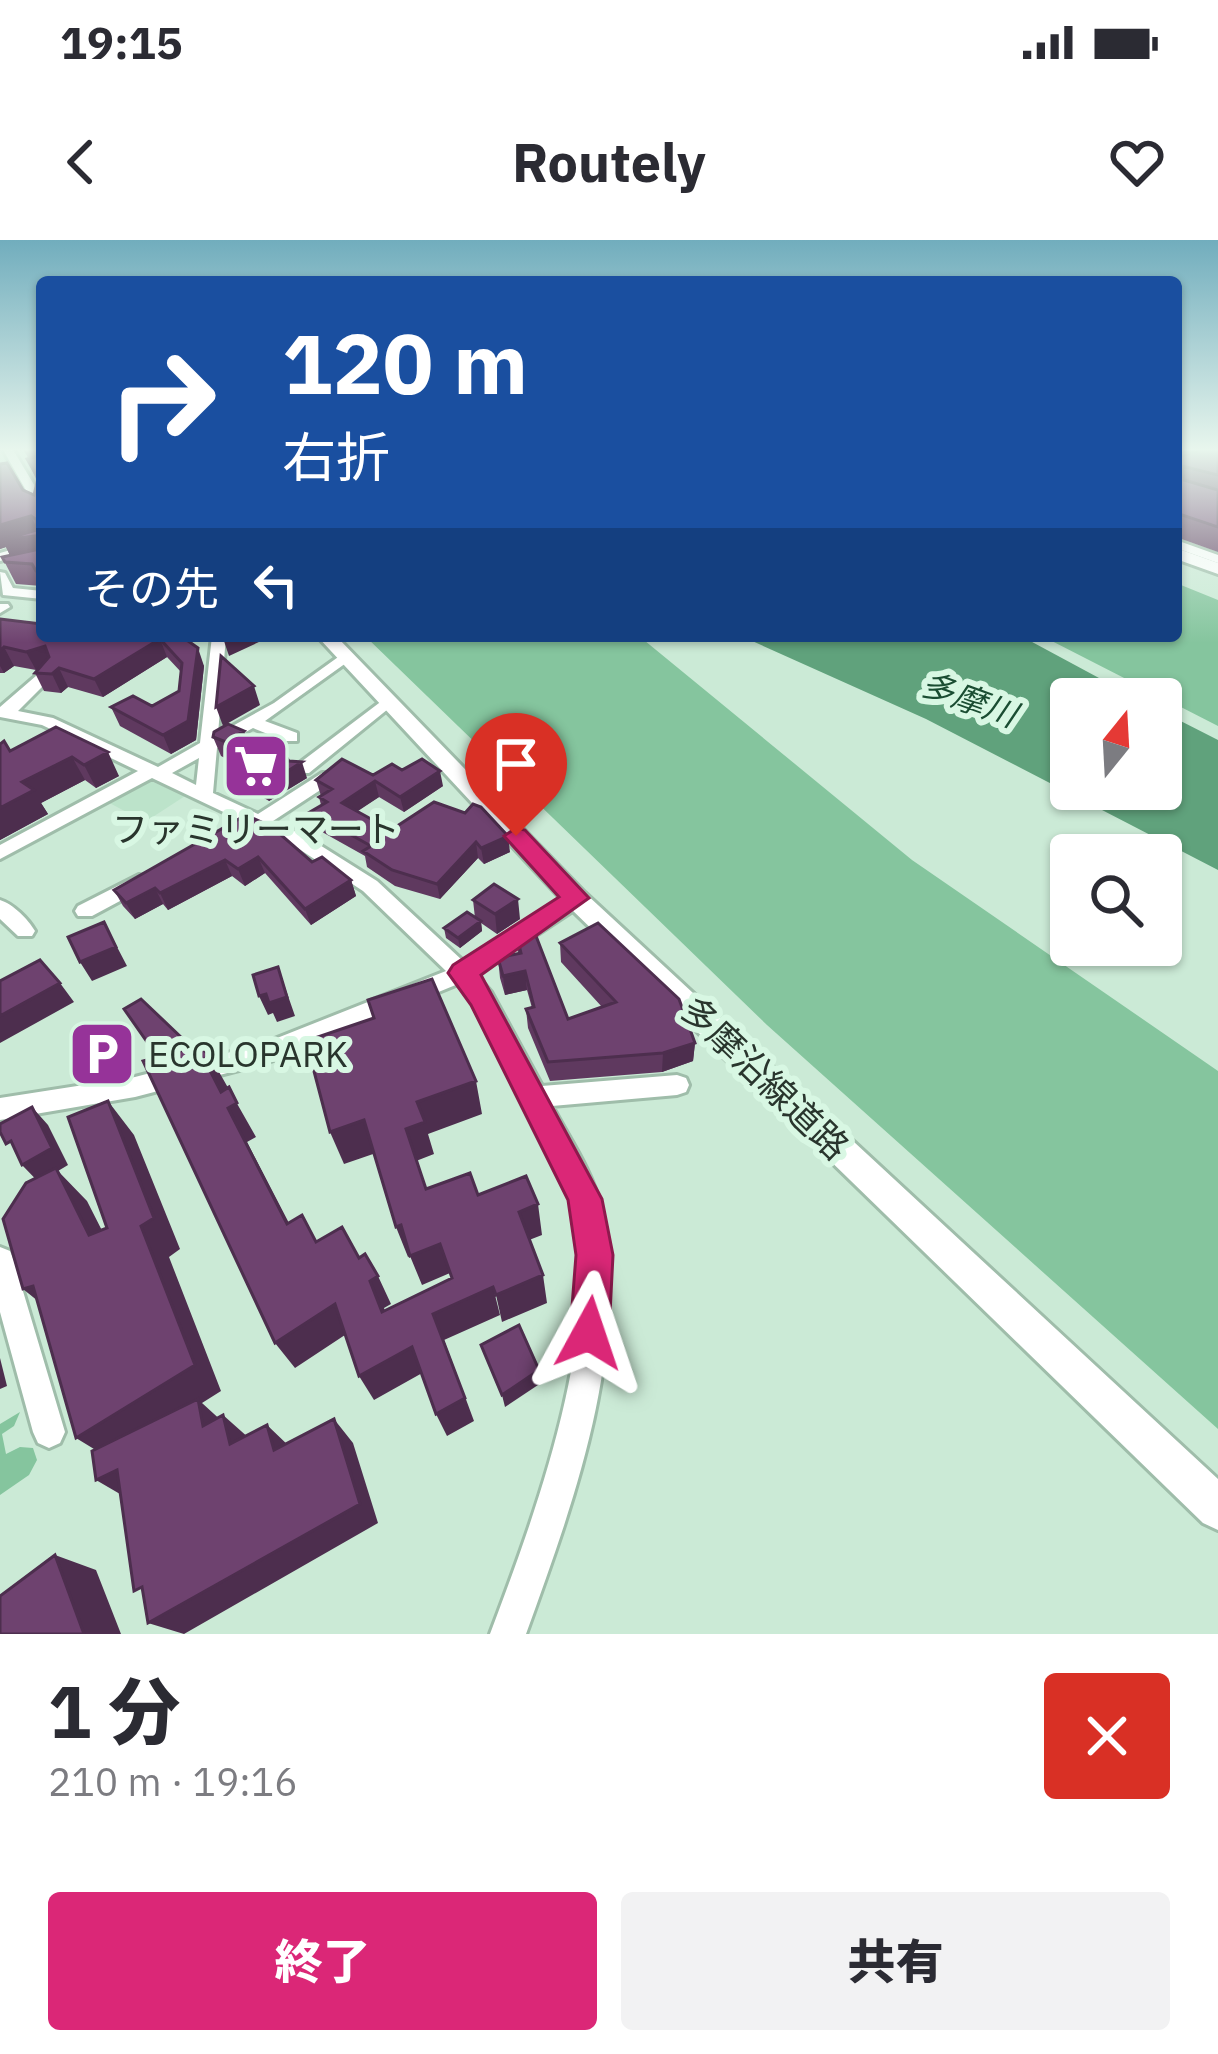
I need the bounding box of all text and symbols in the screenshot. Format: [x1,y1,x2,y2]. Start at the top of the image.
text: 19:15 [60,13,183,71]
text: Routely [512,127,706,197]
icon: back [48,129,114,195]
icon: heart [1104,129,1170,195]
text: 120 m [282,308,528,417]
icon: right [84,324,240,480]
text: 右折 [282,422,390,492]
icon: left [243,552,309,618]
text: その先 [84,559,219,617]
water label: 多摩川 [915,661,1026,737]
north arrow [1050,678,1182,810]
map controls [1050,678,1182,966]
pin [465,713,567,836]
supermarket icon: ファミリーマート [221,731,291,801]
icon: arrive [483,731,549,797]
place label: ファミリーマート [112,805,400,852]
button: search [1050,834,1182,966]
street label: 多摩沿線道路 [671,986,859,1170]
parking icon: ECOLOPARK [67,1019,137,1089]
place label: ECOLOPARK [148,1030,348,1077]
position arrow [526,1270,652,1396]
text: 1 分 [48,1664,180,1758]
button: close [1044,1673,1170,1799]
text: 210 m · 19:16 [48,1756,298,1807]
button: 終了 [48,1892,597,2030]
button: 共有 [621,1892,1170,2030]

